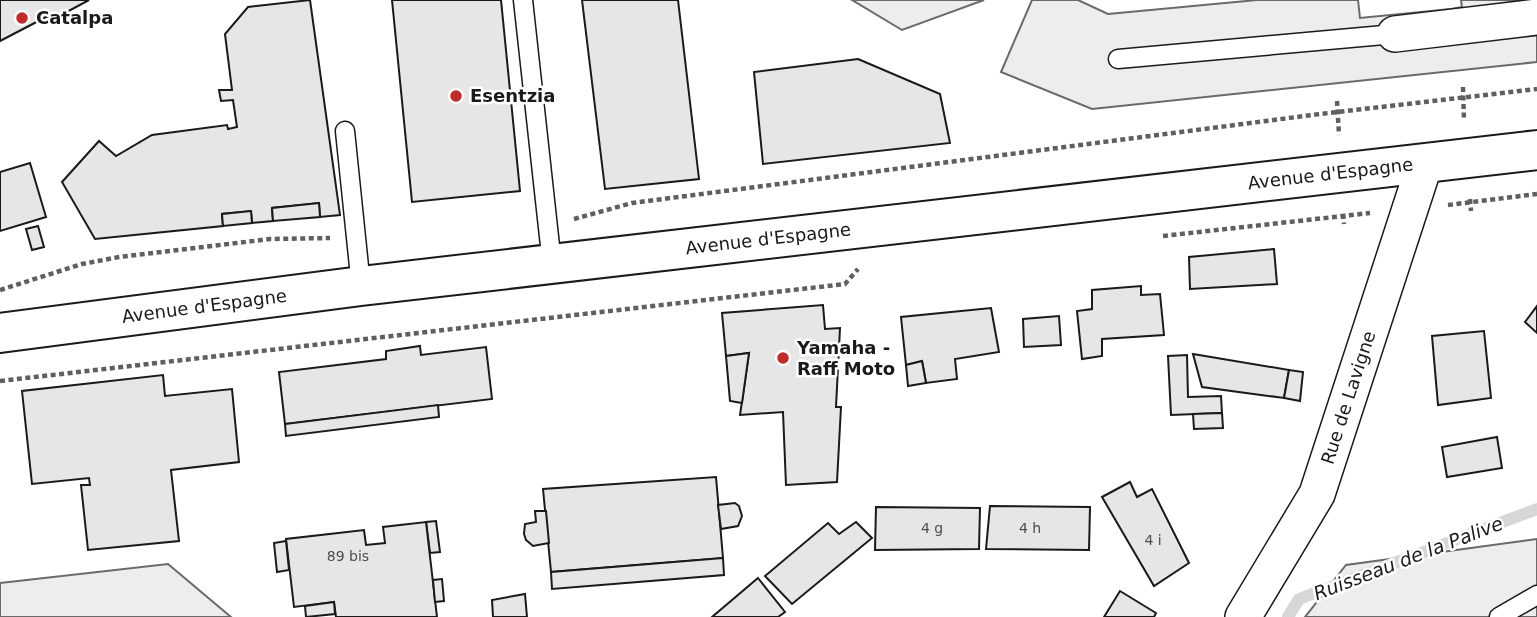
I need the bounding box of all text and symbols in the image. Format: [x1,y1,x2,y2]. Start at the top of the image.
place label: Catalpa [36,7,113,28]
marker: Catalpa [14,10,30,26]
place label: Esentzia [470,85,555,106]
marker: Esentzia [448,88,464,104]
street label: Avenue d'Espagne [1247,153,1414,193]
street label: Avenue d'Espagne [684,218,852,258]
street label: Avenue d'Espagne [120,285,288,327]
street label: Rue de Lavigne [1316,328,1380,467]
place label: Yamaha - Raff Moto [796,337,895,379]
marker: Yamaha - Raff Moto [775,350,791,366]
water label: Ruisseau de la Palive [1310,512,1506,604]
house number: 4 g [921,520,943,536]
house number: 4 h [1019,520,1041,536]
house number: 4 i [1144,532,1162,548]
house number: 89 bis [327,548,369,564]

